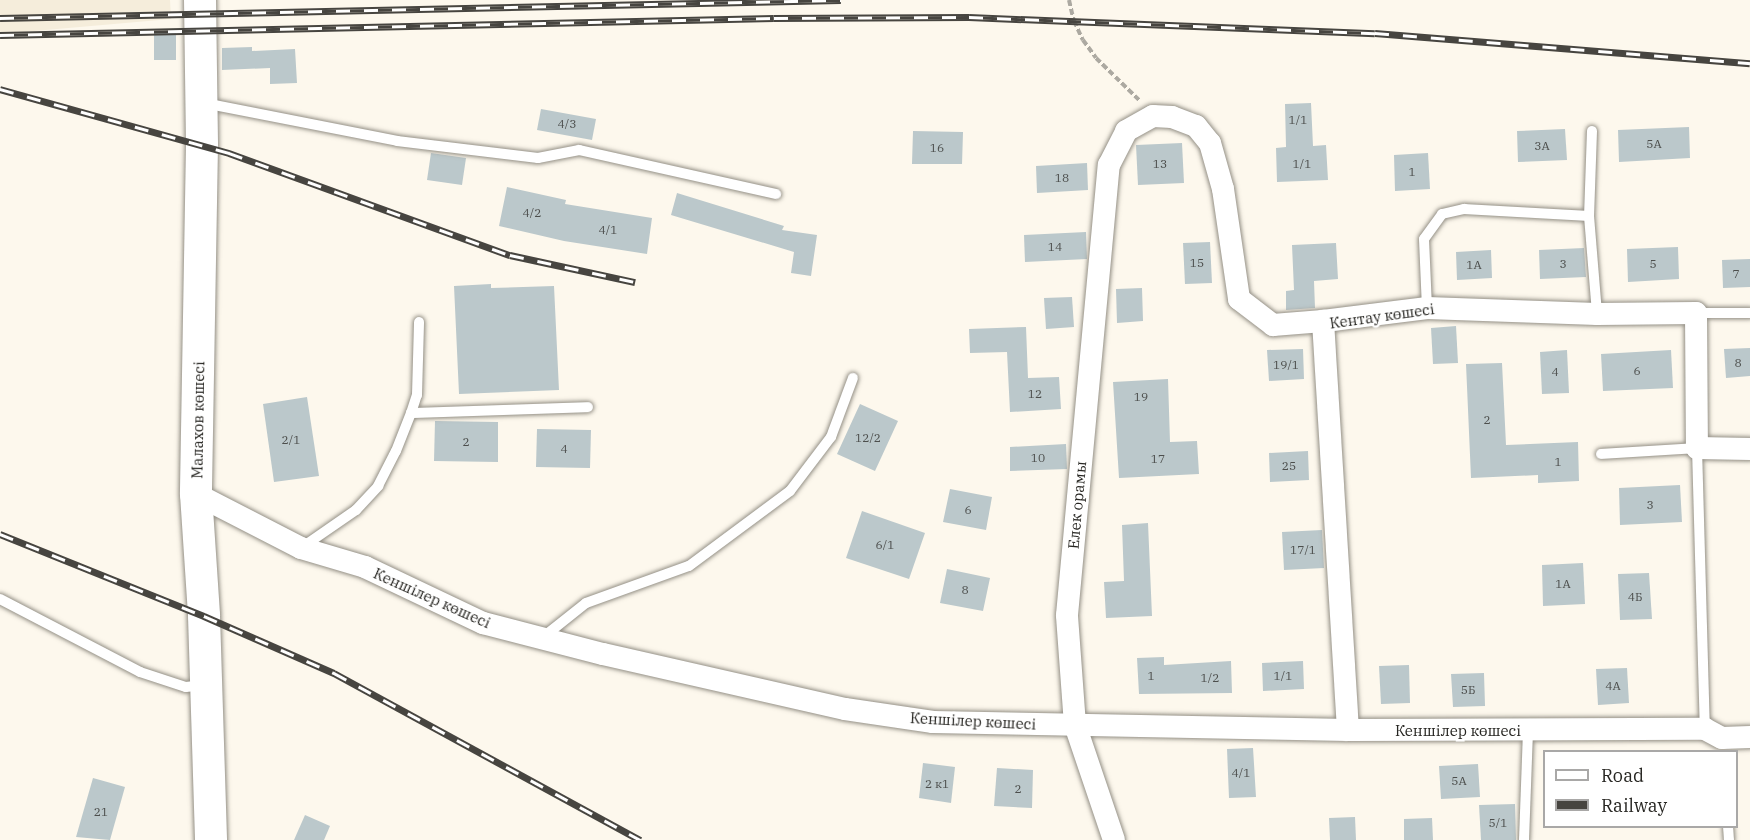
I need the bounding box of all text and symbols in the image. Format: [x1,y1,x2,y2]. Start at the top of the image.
house number: 1/1 [1289,113,1307,127]
house number: 4/3 [558,117,576,131]
house number: 5А [1646,137,1662,151]
house number: 3А [1534,139,1550,153]
house number: 16 [930,141,944,155]
house number: 13 [1153,157,1167,171]
house number: 1/1 [1293,157,1311,171]
house number: 1 [1408,165,1416,179]
house number: 18 [1055,171,1069,185]
house number: 4/2 [523,206,541,220]
house number: 4/1 [599,223,617,237]
house number: 14 [1048,240,1062,254]
house number: 15 [1190,256,1204,270]
house number: 3 [1559,257,1567,271]
house number: 5 [1649,257,1657,271]
house number: 1А [1466,258,1482,272]
house number: 7 [1732,267,1740,281]
street label: Кентау көшесі [1328,300,1436,332]
house number: 8 [1734,356,1742,370]
house number: 19/1 [1273,358,1299,372]
street label: Малахов көшесі [188,361,208,479]
house number: 6 [1633,364,1641,378]
house number: 4 [1551,365,1559,379]
house number: 12 [1028,387,1042,401]
house number: 19 [1134,390,1148,404]
house number: 2 [1483,413,1491,427]
house number: 12/2 [855,431,881,445]
house number: 2/1 [282,433,300,447]
house number: 2 [462,435,470,449]
house number: 4 [560,442,568,456]
house number: 10 [1031,451,1045,465]
house number: 17 [1151,452,1165,466]
house number: 1 [1554,455,1562,469]
house number: 25 [1282,459,1296,473]
street label: Елек орамы [1064,460,1090,550]
house number: 3 [1646,498,1654,512]
house number: 6 [964,503,972,517]
house number: 6/1 [876,538,894,552]
house number: 17/1 [1290,543,1316,557]
street label: Кеншілер көшесі [371,564,493,632]
house number: 1А [1555,577,1571,591]
house number: 8 [961,583,969,597]
house number: 4Б [1628,590,1642,604]
house number: 1 [1147,669,1155,683]
house number: 1/1 [1274,669,1292,683]
house number: 1/2 [1201,671,1219,685]
house number: 4А [1605,679,1621,693]
house number: 5Б [1461,683,1475,697]
street label: Кеншілер көшесі [910,709,1036,733]
street label: Кеншілер көшесі [1395,722,1521,740]
legend [1543,750,1738,828]
text: Road [1601,764,1644,787]
house number: 4/1 [1232,766,1250,780]
house number: 5А [1451,774,1467,788]
house number: 2 к1 [925,777,949,791]
house number: 2 [1014,782,1022,796]
text: Railway [1601,794,1667,817]
house number: 21 [94,805,108,819]
house number: 5/1 [1489,816,1507,830]

